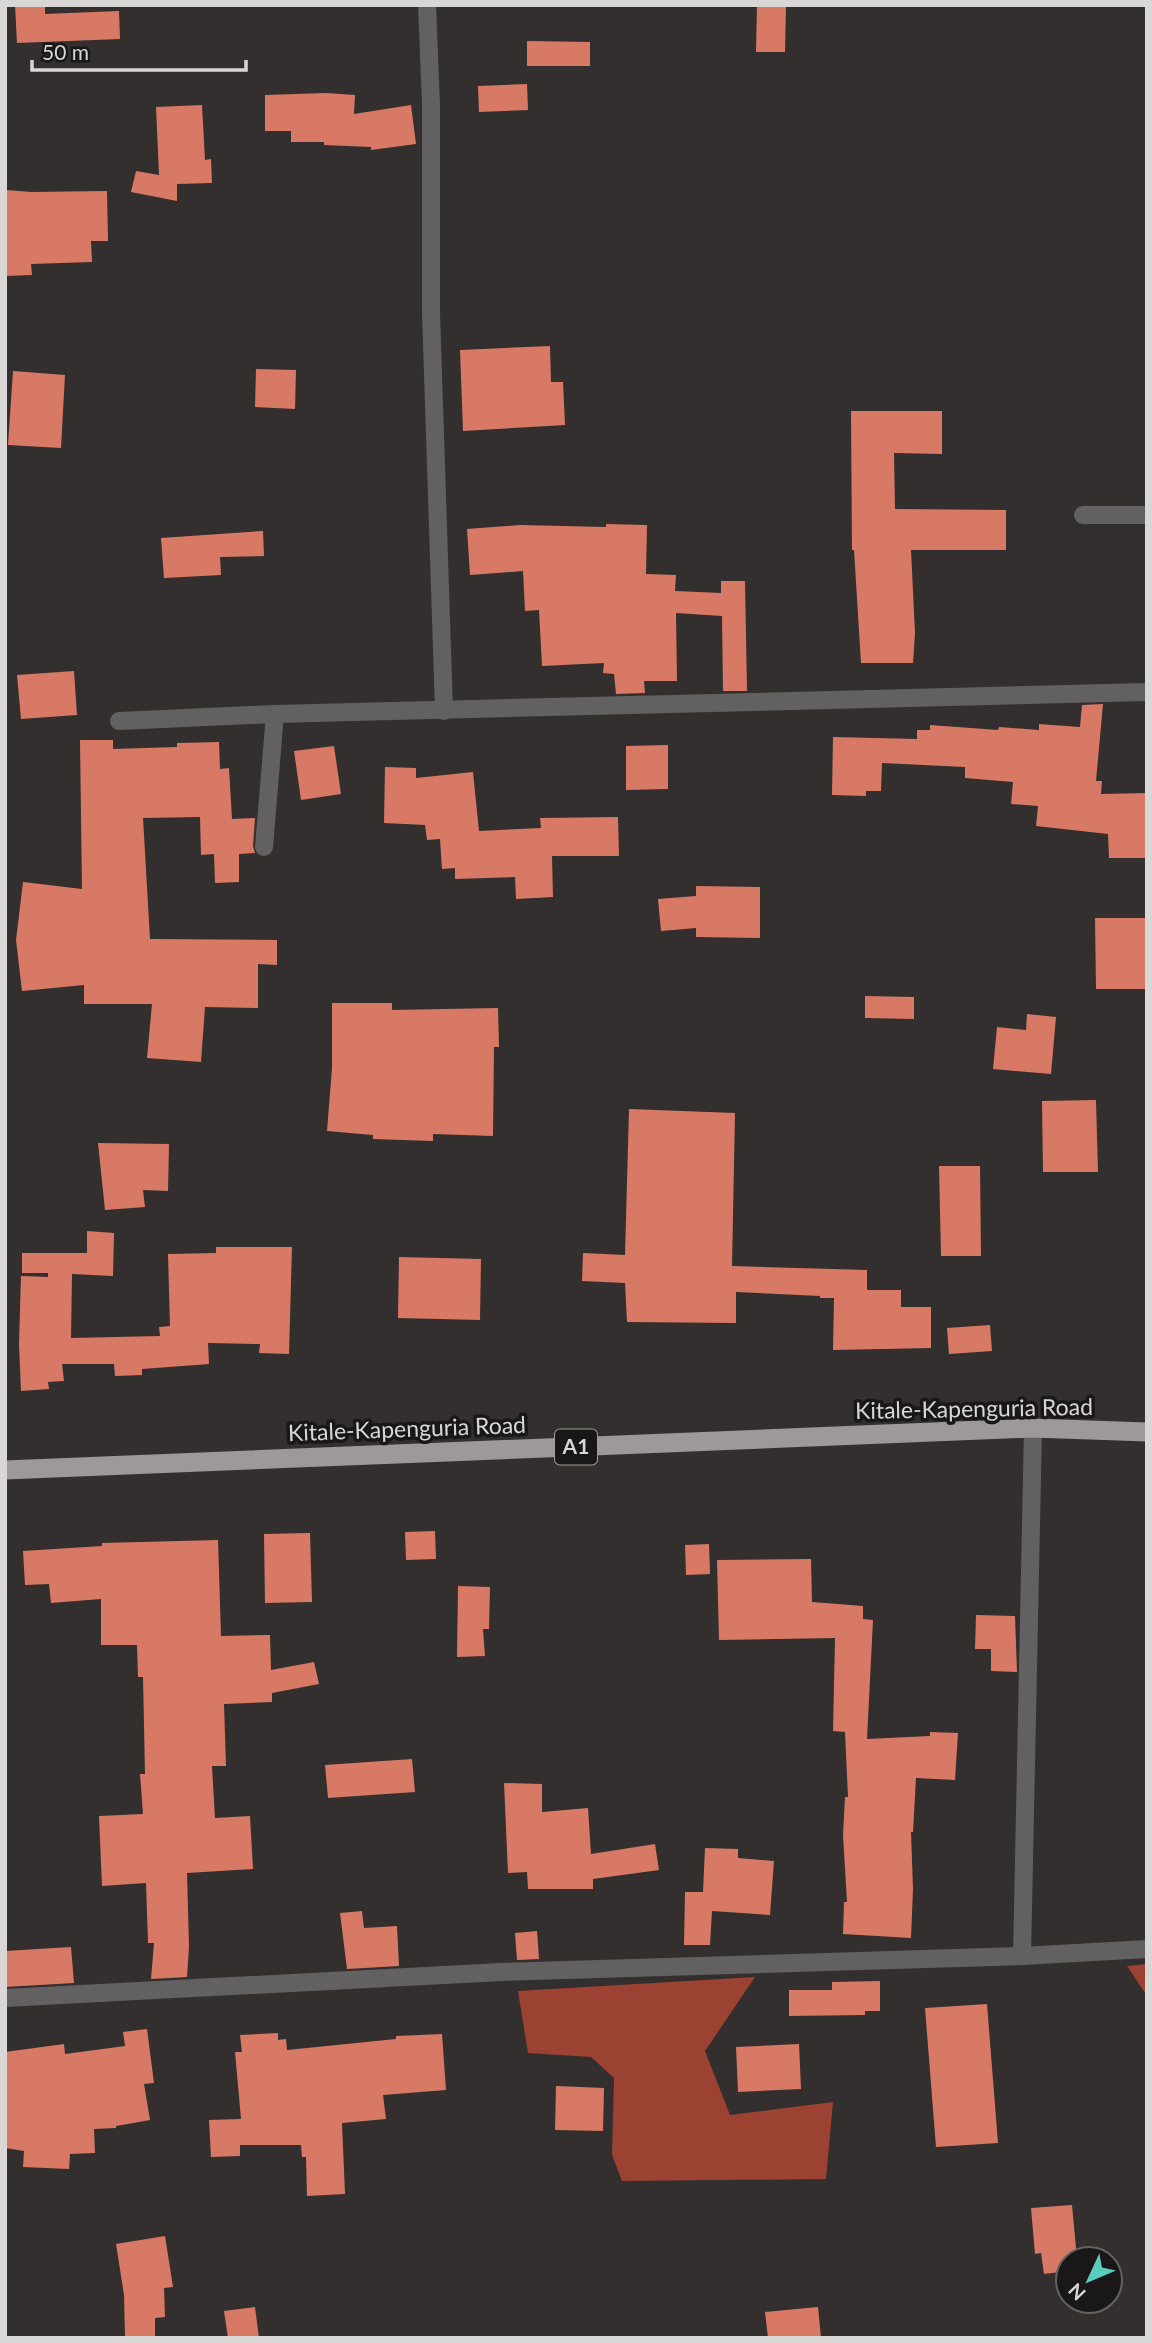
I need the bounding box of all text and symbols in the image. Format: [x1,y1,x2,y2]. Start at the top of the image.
scale bar [32,28,245,72]
text: 50 m [42,39,89,64]
street label: Kitale-Kapenguria Road [855,1392,1093,1424]
street label: Kitale-Kapenguria Road [288,1410,526,1446]
road number: A1 [555,1430,597,1464]
north arrow [1054,2245,1124,2315]
text: N [1063,2279,1090,2305]

